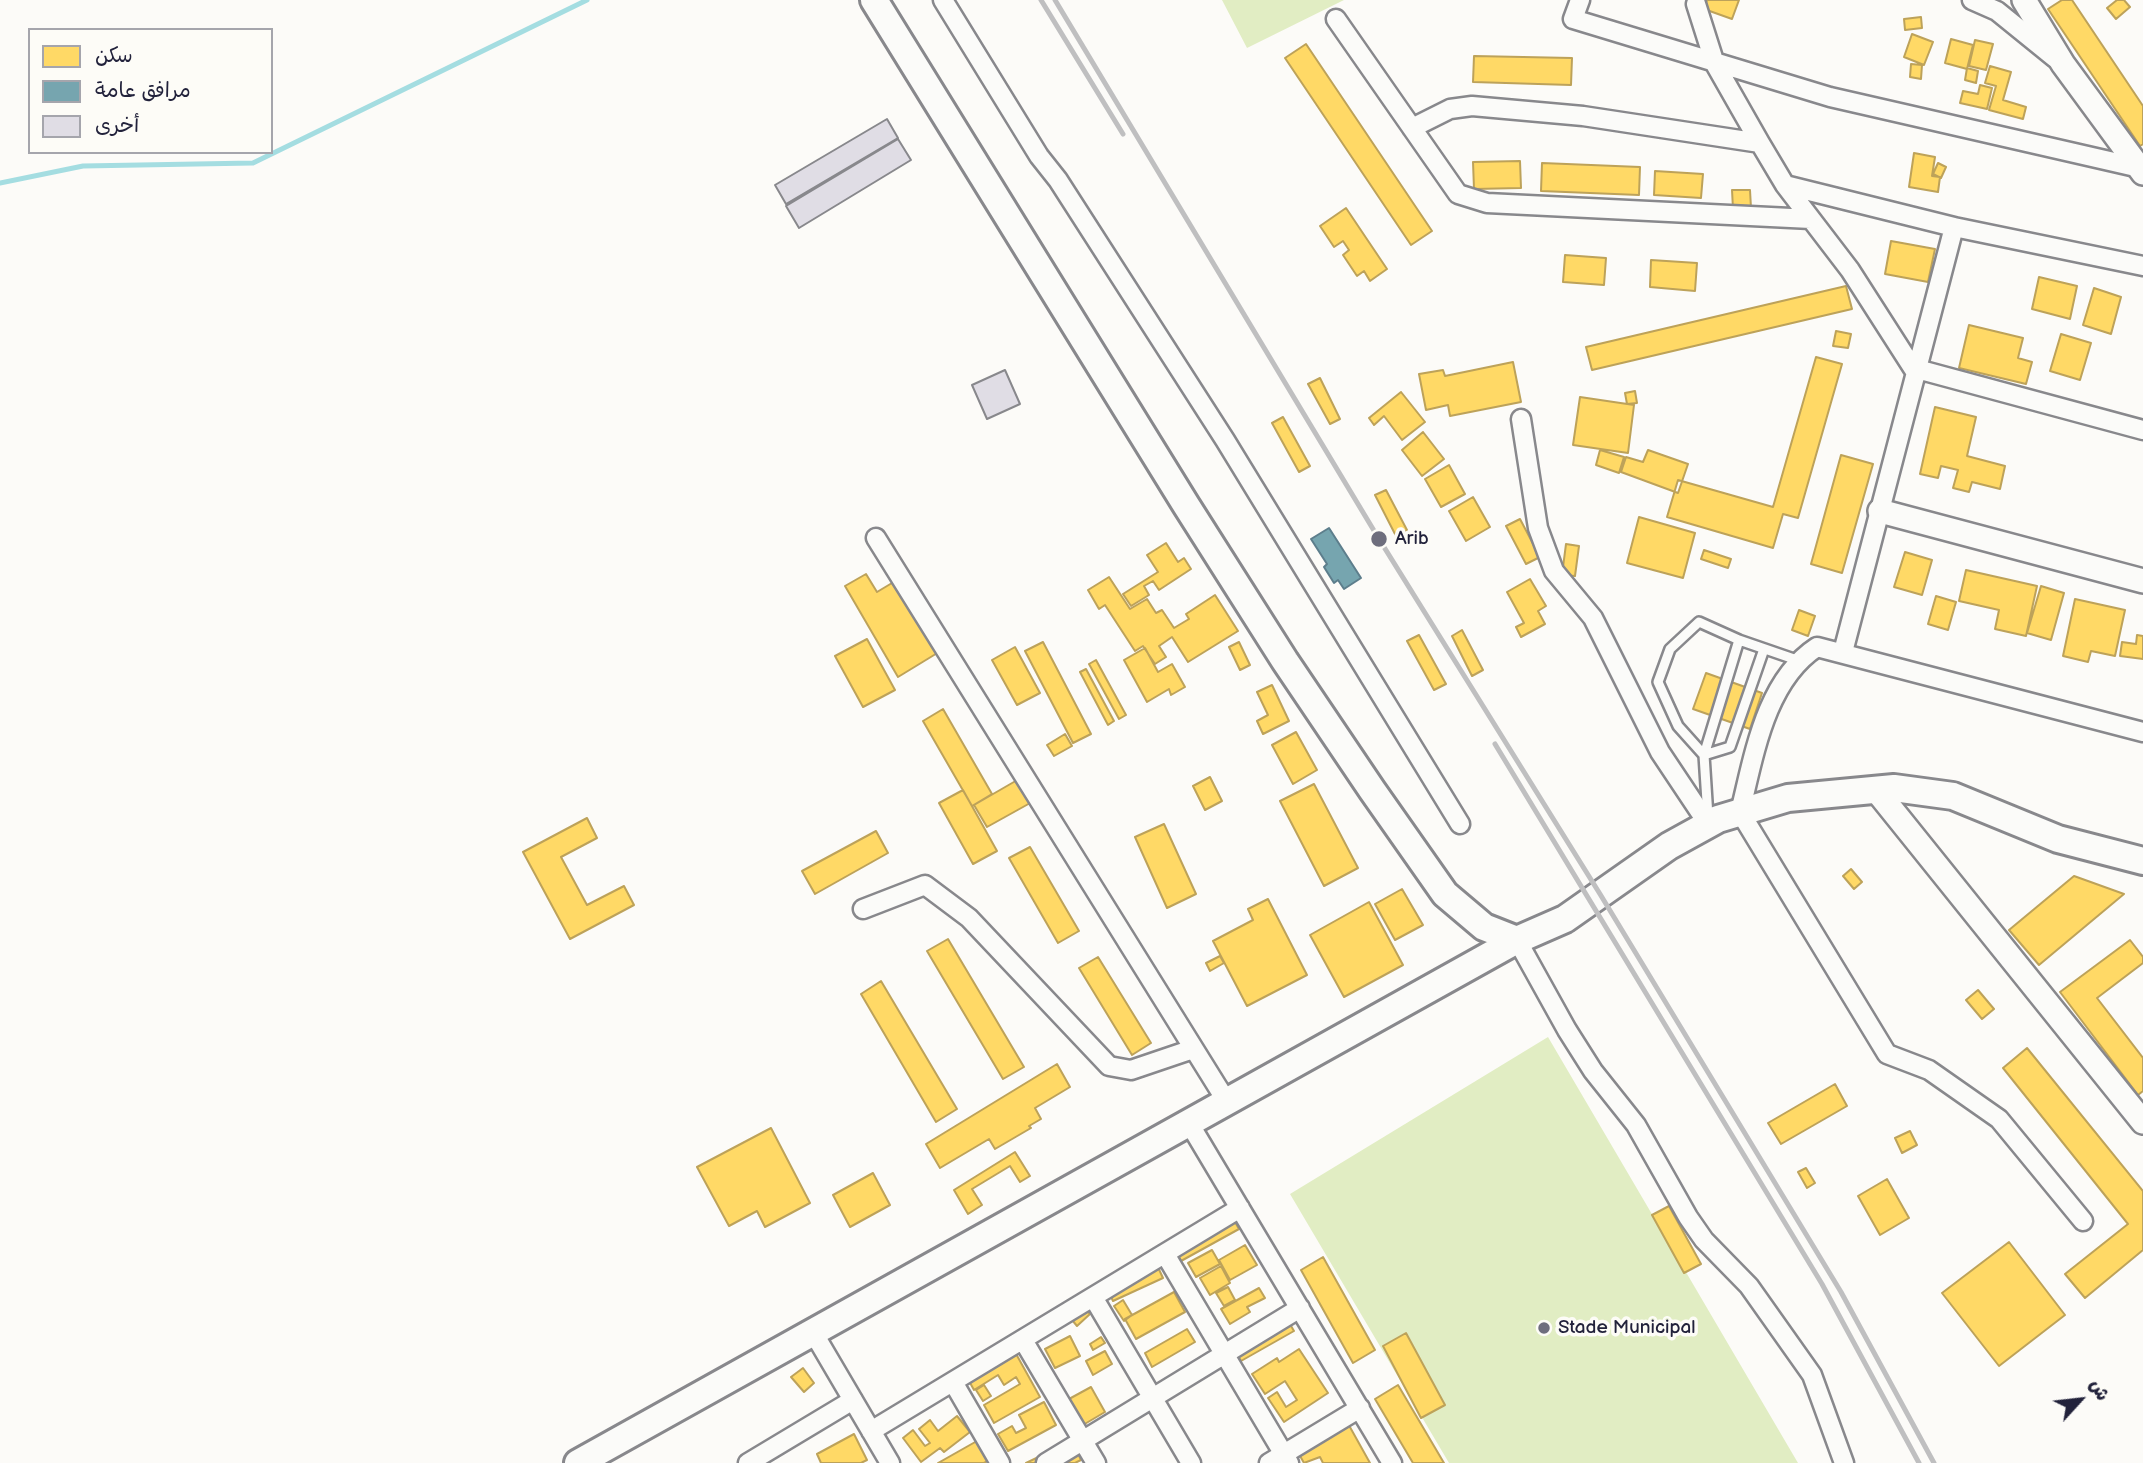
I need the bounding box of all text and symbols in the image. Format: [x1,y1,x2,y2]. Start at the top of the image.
legend [28,28,273,154]
text: سكن [95,43,133,68]
text: مرافق عامة [95,78,191,103]
text: أخرى [95,113,139,138]
place label: Arib [1395,528,1429,550]
marker: Arib [1369,529,1389,549]
place label: Stade Municipal [1558,1317,1696,1339]
marker: Stade Municipal [1536,1320,1552,1336]
north arrow [2045,1365,2115,1435]
text: ش [2084,1376,2114,1405]

